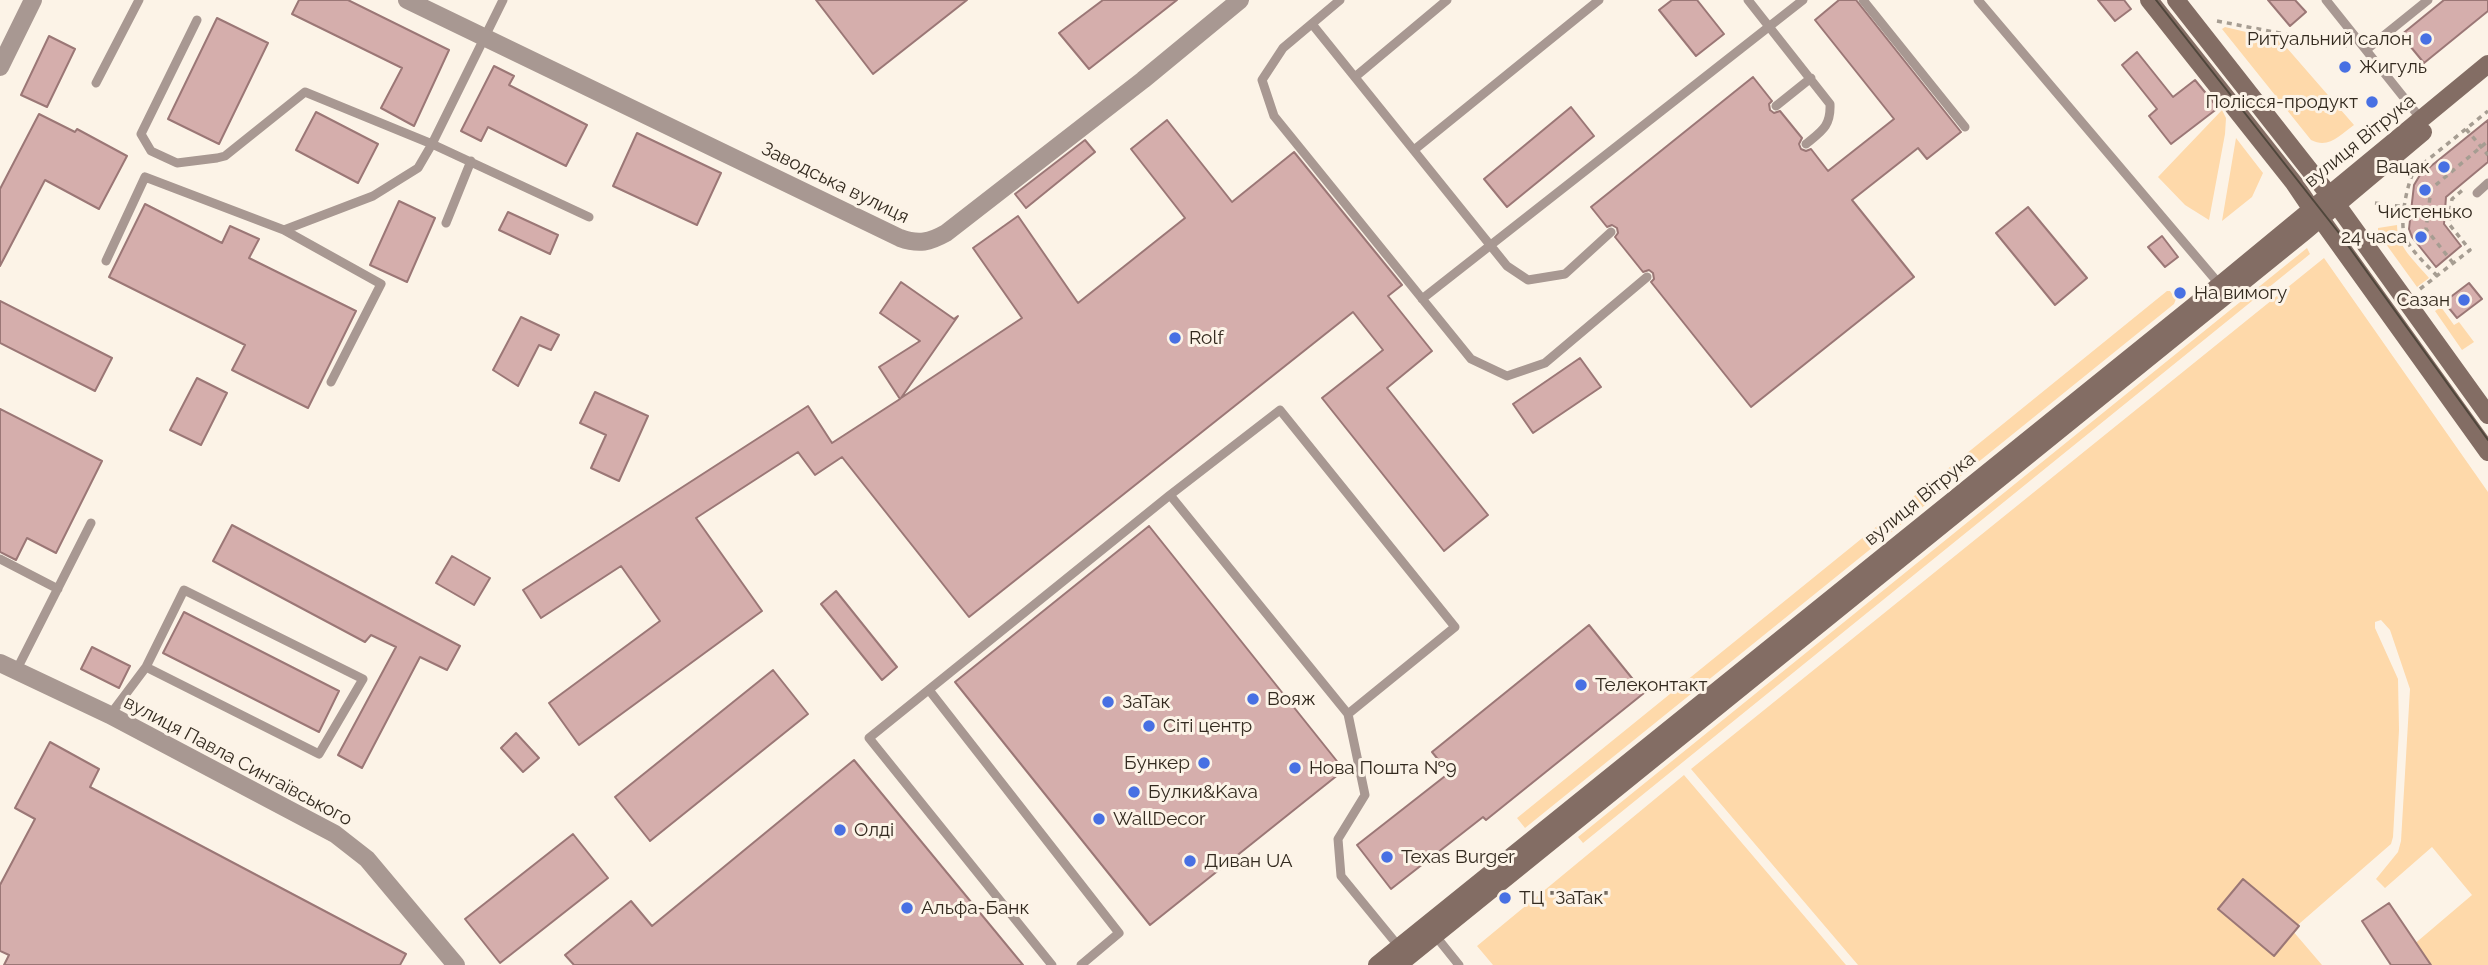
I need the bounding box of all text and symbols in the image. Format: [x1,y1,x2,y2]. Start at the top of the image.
place label: Ритуальний салон [2247,28,2412,50]
marker: Ритуальний салон [2418,31,2434,47]
place label: Жигуль [2359,56,2427,78]
marker: Жигуль [2337,59,2353,75]
street label: вулиця Вітрука [2300,89,2420,193]
place label: Полісся-продукт [2206,91,2358,113]
marker: Полісся-продукт [2364,94,2380,110]
street label: Заводська вулиця [757,137,913,229]
place label: Вацак [2376,156,2430,178]
marker: Вацак [2436,159,2452,175]
marker: Чистенько [2417,182,2433,198]
place label: Чистенько [2377,201,2473,223]
place label: 24 часа [2341,226,2407,248]
marker: 24 часа [2413,229,2429,245]
place label: На вимогу [2194,282,2287,304]
marker: На вимогу [2172,285,2188,301]
place label: Сазан [2396,289,2450,311]
marker: Сазан [2456,292,2472,308]
place label: Rolf [1189,327,1224,349]
marker: Rolf [1167,330,1183,346]
street label: вулиця Вітрука [1860,447,1980,551]
place label: Телеконтакт [1595,674,1708,696]
marker: Телеконтакт [1573,677,1589,693]
place label: Вояж [1267,688,1316,710]
street label: вулиця Павла Сингаївського [120,691,356,831]
place label: ЗаТак [1122,691,1170,713]
marker: Вояж [1245,691,1261,707]
marker: ЗаТак [1100,694,1116,710]
place label: Сіті центр [1163,715,1252,737]
marker: Сіті центр [1141,718,1157,734]
place label: Бункер [1124,752,1190,774]
marker: Бункер [1196,755,1212,771]
place label: Нова Пошта №9 [1309,757,1457,779]
marker: Нова Пошта №9 [1287,760,1303,776]
place label: Булки&Kava [1148,781,1258,803]
marker: Булки&Kava [1126,784,1142,800]
place label: WallDecor [1113,808,1206,830]
marker: WallDecor [1091,811,1107,827]
place label: Олді [854,819,894,841]
marker: Олді [832,822,848,838]
place label: Texas Burger [1401,846,1515,868]
marker: Texas Burger [1379,849,1395,865]
place label: Диван UA [1204,850,1293,872]
marker: Диван UA [1182,853,1198,869]
place label: ТЦ "ЗаТак" [1519,887,1609,909]
marker: ТЦ "ЗаТак" [1497,890,1513,906]
place label: Альфа-Банк [921,897,1029,919]
marker: Альфа-Банк [899,900,915,916]

